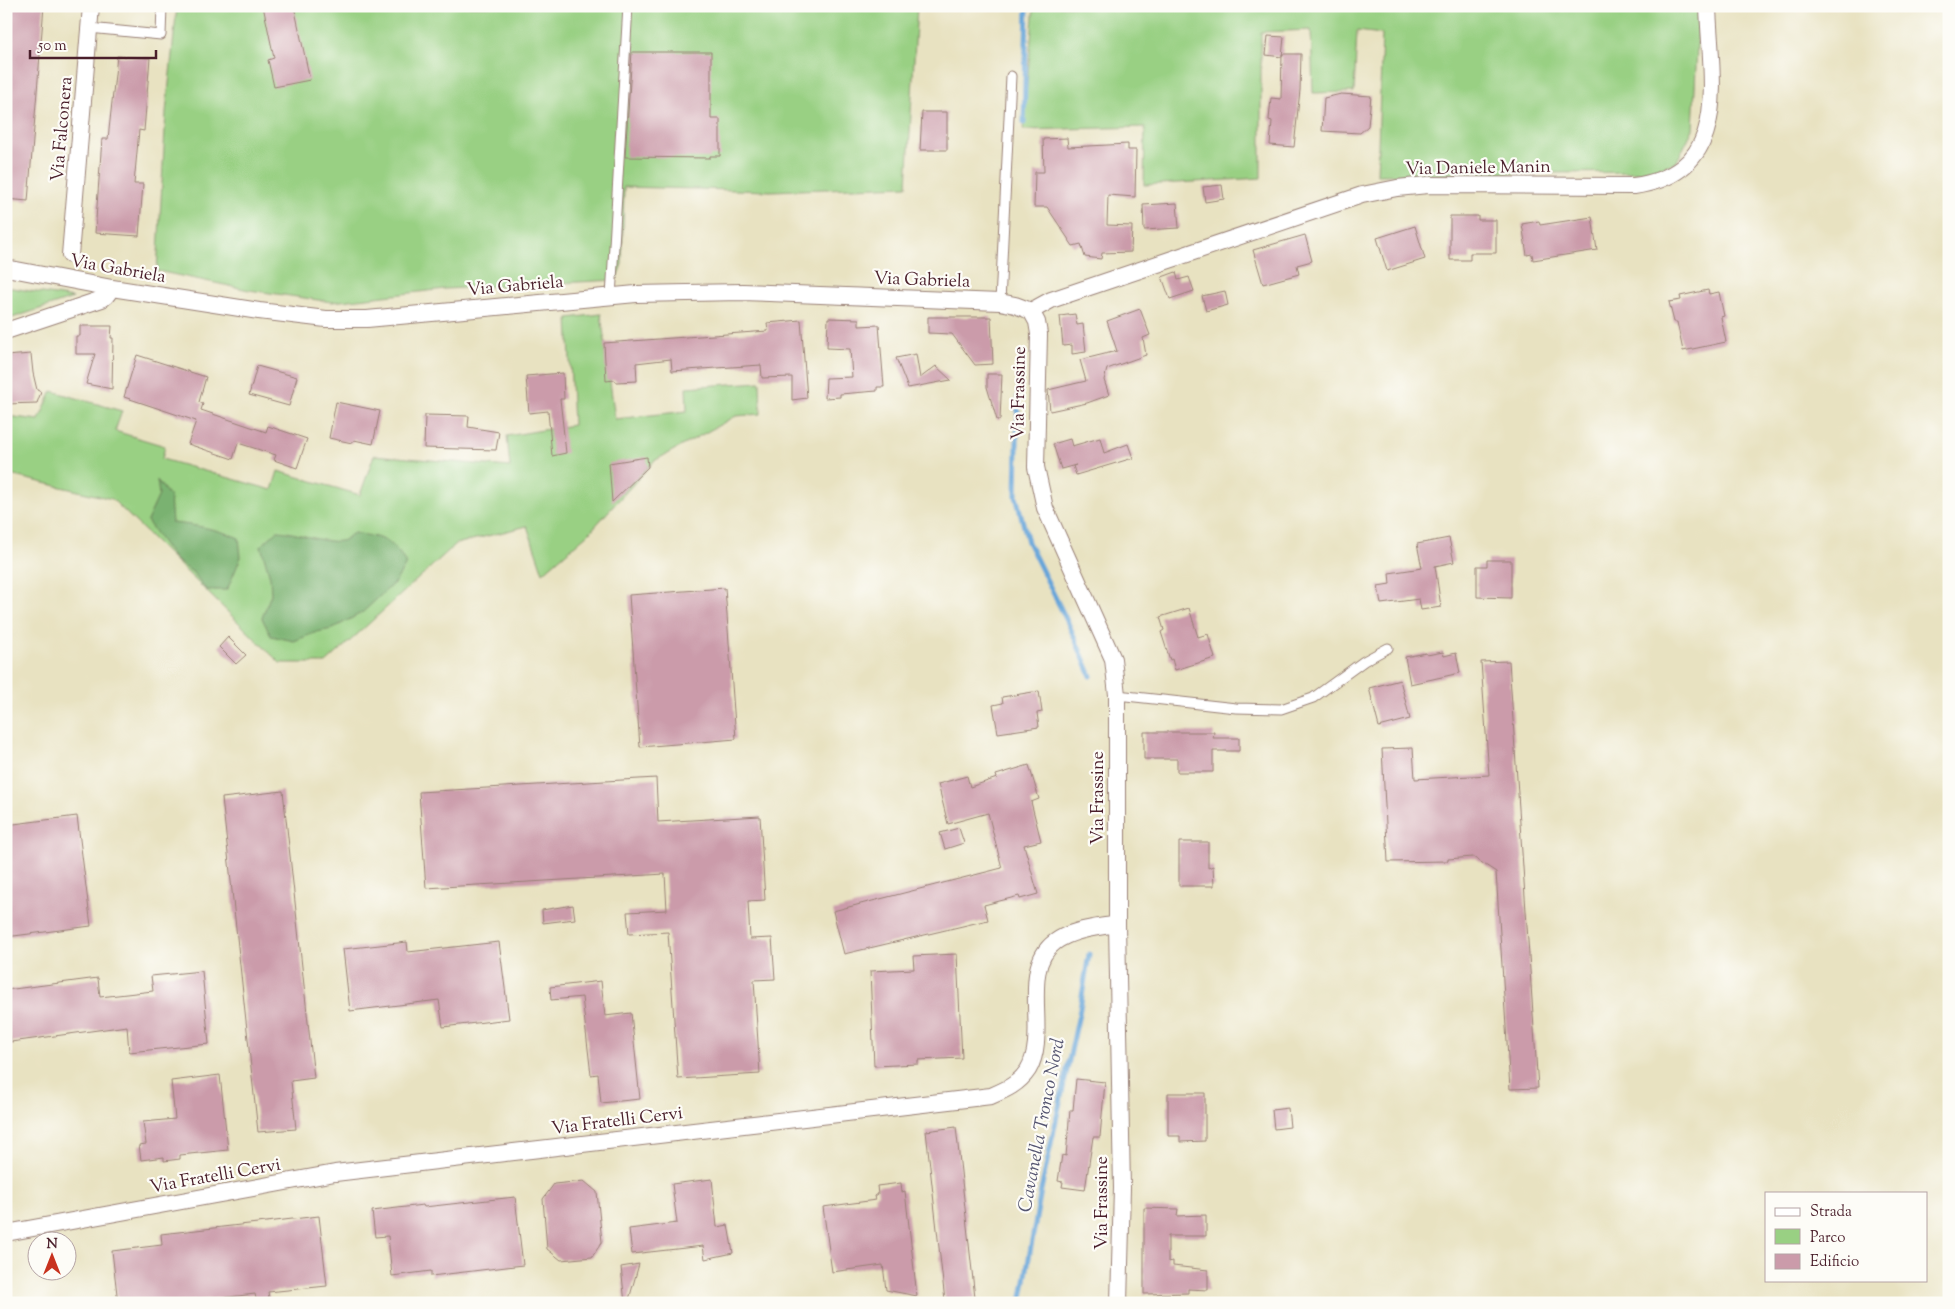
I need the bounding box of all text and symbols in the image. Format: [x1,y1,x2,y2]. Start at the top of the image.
scale bar [30,28,156,60]
text: 50 m [37,36,67,57]
street label: Via Falconera [45,76,81,183]
street label: Via Daniele Manin [1405,155,1551,183]
street label: Via Gabriela [68,249,168,291]
street label: Via Gabriela [873,266,971,296]
street label: Via Gabriela [466,270,565,304]
street label: Via Frassine [1006,346,1034,440]
street label: Via Frassine [1086,751,1112,845]
water label: Cavanella Tronco Nord [1012,1036,1073,1215]
street label: Via Fratelli Cervi [550,1101,685,1143]
street label: Via Fratelli Cervi [148,1153,283,1201]
street label: Via Frassine [1090,1156,1116,1250]
legend [1765,1192,1928,1282]
text: Strada [1810,1202,1852,1223]
text: Parco [1810,1228,1846,1249]
north arrow [28,1232,78,1282]
text: N [46,1235,58,1255]
text: Edificio [1810,1252,1859,1273]

